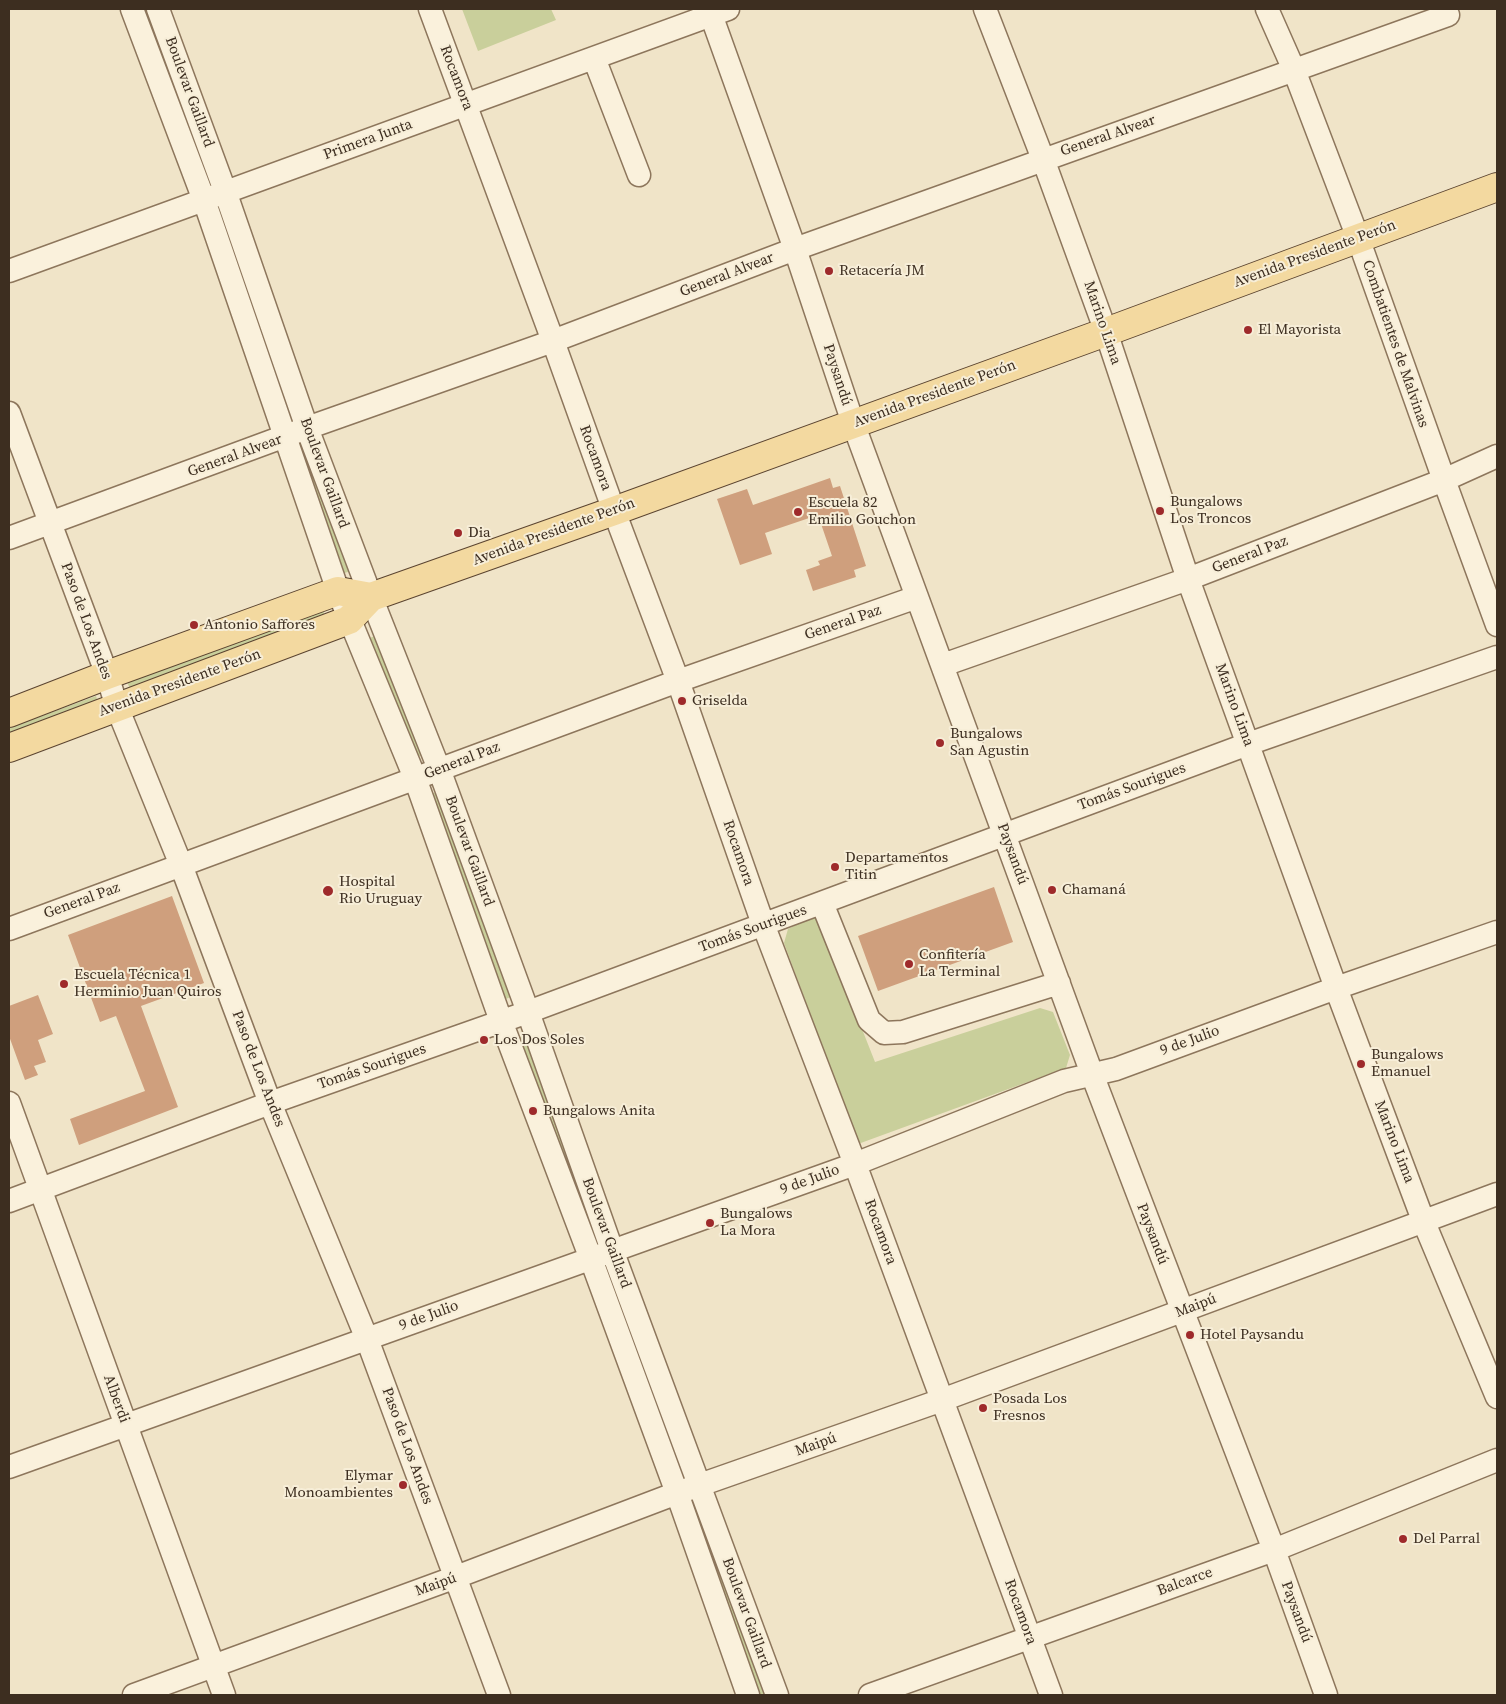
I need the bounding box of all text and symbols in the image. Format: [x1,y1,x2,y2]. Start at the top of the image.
street label: Boulevar Gaillard [161,34,217,150]
street label: Rocamora [435,43,477,113]
street label: General Alvear [1058,111,1158,161]
street label: Primera Junta [321,116,415,164]
street label: Avenida Presidente Perón [1231,216,1399,292]
street label: General Alvear [677,249,777,301]
street label: Combatientes de Malvinas [1358,258,1432,430]
place label: Retacería JM [839,262,925,280]
marker: Retacería JM [823,265,835,277]
street label: Marino Lima [1079,279,1125,367]
place label: El Mayorista [1258,321,1341,339]
marker: El Mayorista [1242,324,1254,336]
street label: Paysandú [819,342,855,408]
street label: Avenida Presidente Perón [851,356,1019,432]
street label: Boulevar Gaillard [296,415,352,531]
street label: Rocamora [575,423,615,493]
street label: General Alvear [185,431,285,481]
place label: Bungalows Los Troncos [1170,493,1251,528]
street label: Avenida Presidente Perón [470,494,638,570]
place label: Escuela 82 Emilio Gouchon [808,494,916,529]
marker: Bungalows Los Troncos [1154,505,1166,517]
marker: Escuela 82 Emilio Gouchon [792,506,804,518]
place label: Dia [468,524,491,542]
marker: Dia [452,527,464,539]
street label: General Paz [1210,532,1290,578]
street label: Paso de Los Andes [56,560,116,682]
street label: General Paz [802,602,884,644]
place label: Antonio Saffores [204,616,315,634]
marker: Antonio Saffores [188,619,200,631]
street label: Avenida Presidente Perón [96,645,264,721]
street label: Marino Lima [1211,661,1257,749]
place label: Griselda [692,692,748,710]
marker: Griselda [676,695,688,707]
place label: Bungalows San Agustin [950,725,1029,760]
marker: Bungalows San Agustin [934,737,946,749]
street label: General Paz [422,738,502,784]
street label: Tomás Sourigues [1076,759,1188,815]
street label: Boulevar Gaillard [441,793,497,909]
street label: Rocamora [718,818,758,888]
street label: Paysandú [993,821,1031,887]
place label: Departamentos Titin [845,849,948,884]
marker: Departamentos Titin [829,861,841,873]
place label: Hospital Rio Uruguay [339,873,422,908]
street label: General Paz [41,879,123,923]
place label: Chamaná [1062,881,1126,899]
marker: Hospital Rio Uruguay [321,884,335,898]
marker: Chamaná [1046,884,1058,896]
street label: Tomás Sourigues [697,901,809,957]
place label: Confitería La Terminal [919,946,1000,981]
marker: Confitería La Terminal [903,958,915,970]
place label: Escuela Técnica 1 Herminio Juan Quiros [74,966,222,1001]
marker: Escuela Técnica 1 Herminio Juan Quiros [58,978,70,990]
street label: Paso de Los Andes [228,1008,288,1130]
street label: 9 de Julio [1158,1022,1222,1060]
place label: Los Dos Soles [494,1031,584,1049]
marker: Los Dos Soles [478,1034,490,1046]
street label: Tomás Sourigues [316,1040,428,1094]
place label: Bungalows Emanuel [1371,1046,1444,1081]
marker: Bungalows Emanuel [1355,1058,1367,1070]
street label: Marino Lima [1370,1098,1418,1186]
place label: Bungalows Anita [543,1102,655,1120]
marker: Bungalows Anita [527,1105,539,1117]
street label: 9 de Julio [778,1161,842,1199]
street label: Boulevar Gaillard [578,1175,634,1291]
street label: Rocamora [860,1197,900,1267]
street label: Paysandú [1132,1201,1172,1267]
place label: Bungalows La Mora [720,1205,793,1240]
marker: Bungalows La Mora [704,1217,716,1229]
street label: Maipú [1173,1290,1219,1322]
street label: 9 de Julio [397,1297,461,1335]
place label: Hotel Paysandu [1200,1326,1304,1344]
marker: Hotel Paysandu [1184,1329,1196,1341]
street label: Alberdi [99,1372,133,1426]
street label: Paso de Los Andes [377,1385,437,1507]
place label: Posada Los Fresnos [993,1390,1067,1425]
marker: Posada Los Fresnos [977,1402,989,1414]
street label: Maipú [793,1429,839,1461]
place label: Elymar Monoambientes [284,1467,393,1502]
marker: Elymar Monoambientes [397,1479,409,1491]
place label: Del Parral [1413,1530,1480,1548]
marker: Del Parral [1397,1533,1409,1545]
street label: Boulevar Gaillard [718,1555,774,1671]
street label: Balcarce [1155,1564,1215,1600]
street label: Maipú [413,1569,459,1601]
street label: Rocamora [1000,1577,1040,1647]
street label: Paysandú [1277,1579,1315,1645]

